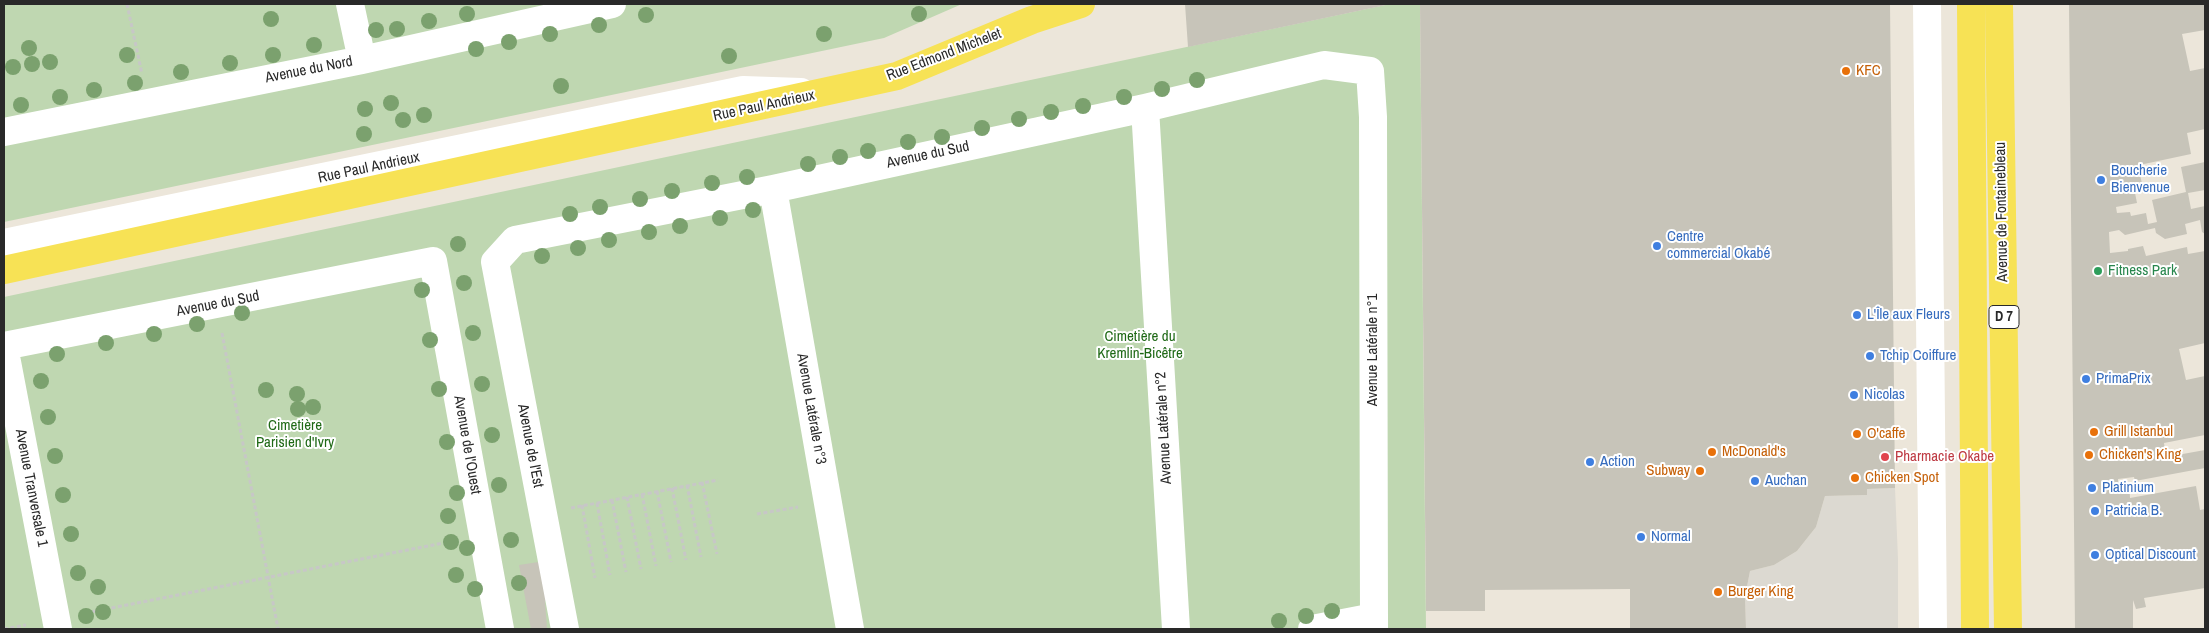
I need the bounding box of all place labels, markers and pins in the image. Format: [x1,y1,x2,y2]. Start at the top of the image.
place label: KFC [1856,62,1881,80]
marker: KFC [1840,65,1852,77]
place label: Boucherie Bienvenue [2111,162,2170,197]
marker: Boucherie Bienvenue [2095,174,2107,186]
place label: Centre commercial Okabé [1667,228,1770,263]
marker: Centre commercial Okabé [1651,240,1663,252]
place label: Fitness Park [2108,262,2177,280]
marker: Fitness Park [2092,265,2104,277]
place label: L'Île aux Fleurs [1867,306,1950,324]
marker: L'Île aux Fleurs [1851,309,1863,321]
place label: Tchip Coiffure [1880,347,1956,365]
marker: Tchip Coiffure [1864,350,1876,362]
place label: PrimaPrix [2096,370,2151,388]
marker: PrimaPrix [2080,373,2092,385]
place label: Nicolas [1864,386,1905,404]
marker: Nicolas [1848,389,1860,401]
place label: Grill Istanbul [2104,423,2173,441]
place label: O'caffe [1867,425,1905,443]
marker: Grill Istanbul [2088,426,2100,438]
marker: O'caffe [1851,428,1863,440]
place label: McDonald's [1722,443,1786,461]
marker: McDonald's [1706,446,1718,458]
place label: Chicken's King [2099,446,2181,464]
place label: Pharmacie Okabe [1895,448,1994,466]
marker: Chicken's King [2083,449,2095,461]
marker: Pharmacie Okabe [1879,451,1891,463]
place label: Action [1600,453,1635,471]
marker: Action [1584,456,1596,468]
place label: Subway [1646,462,1690,480]
marker: Subway [1694,465,1706,477]
place label: Chicken Spot [1865,469,1939,487]
place label: Auchan [1765,472,1807,490]
marker: Chicken Spot [1849,472,1861,484]
marker: Auchan [1749,475,1761,487]
place label: Platinium [2102,479,2154,497]
marker: Platinium [2086,482,2098,494]
place label: Patricia B. [2105,502,2162,520]
marker: Patricia B. [2089,505,2101,517]
place label: Normal [1651,528,1691,546]
marker: Normal [1635,531,1647,543]
place label: Optical Discount [2105,546,2196,564]
marker: Optical Discount [2089,549,2101,561]
place label: Burger King [1728,583,1794,601]
marker: Burger King [1712,586,1724,598]

